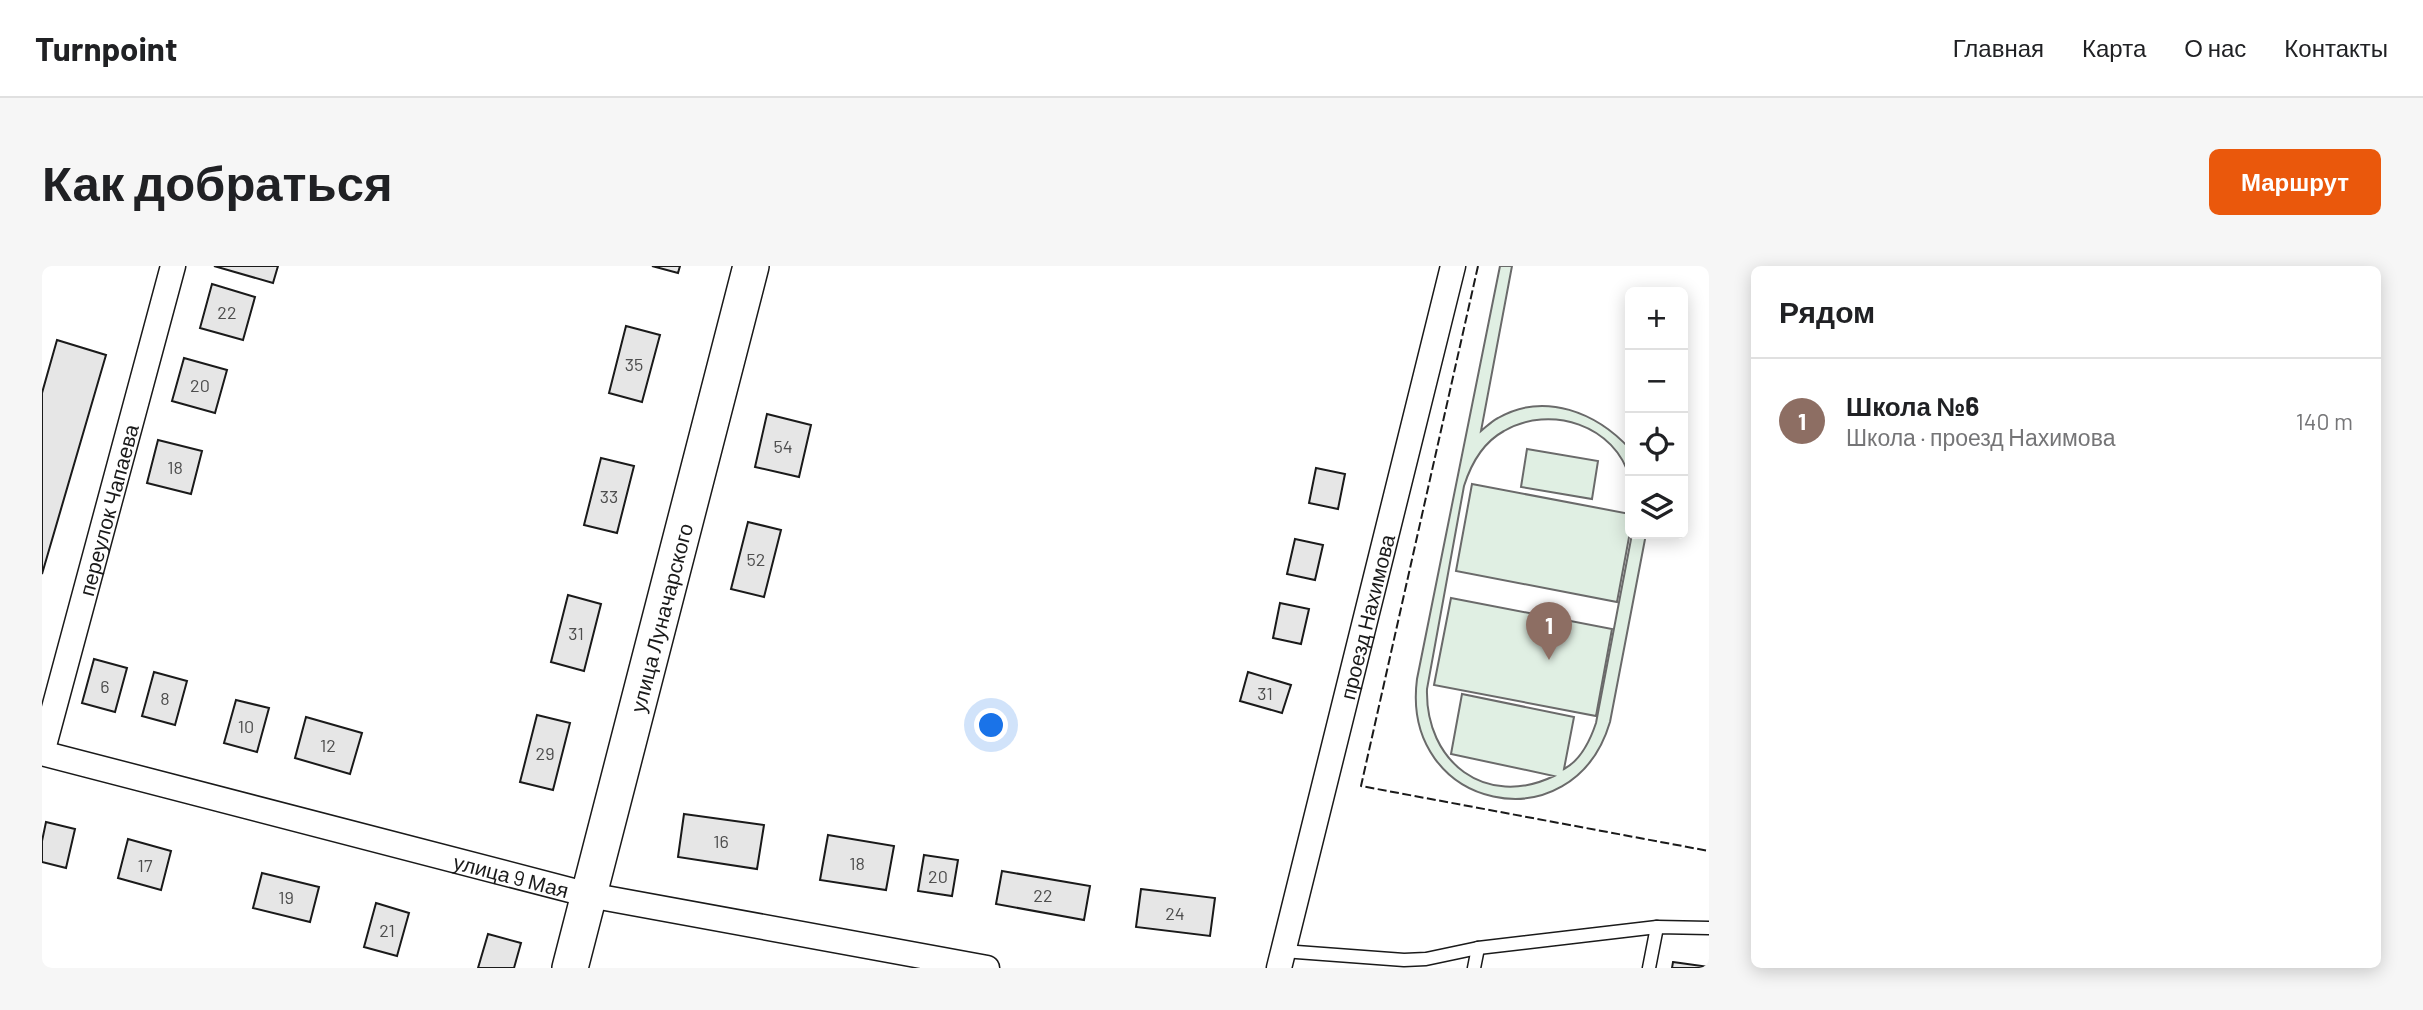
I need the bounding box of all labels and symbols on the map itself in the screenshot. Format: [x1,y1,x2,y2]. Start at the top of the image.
house number: 22 [217,301,237,323]
house number: 35 [625,353,643,375]
house number: 20 [190,374,210,396]
street label: переулок Чапаева [72,421,143,598]
house number: 54 [773,435,793,457]
house number: 18 [167,456,183,478]
house number: 33 [600,485,618,507]
street label: улица Луначарского [624,520,697,715]
street label: проезд Нахимова [1334,531,1399,702]
house number: 52 [747,548,765,570]
pin: 1 [1526,602,1572,660]
house number: 31 [568,622,584,644]
house number: 6 [100,675,110,697]
house number: 31 [1257,682,1273,704]
house number: 8 [160,687,170,709]
your location [974,708,1008,742]
house number: 10 [238,715,254,737]
house number: 12 [320,734,336,756]
house number: 29 [535,742,555,764]
house number: 16 [713,830,729,852]
street label: улица 9 Мая [451,848,572,902]
house number: 18 [849,852,865,874]
house number: 17 [138,854,153,876]
house number: 20 [928,865,948,887]
house number: 22 [1033,884,1053,906]
house number: 19 [278,886,294,908]
house number: 24 [1165,902,1185,924]
house number: 21 [379,919,395,941]

